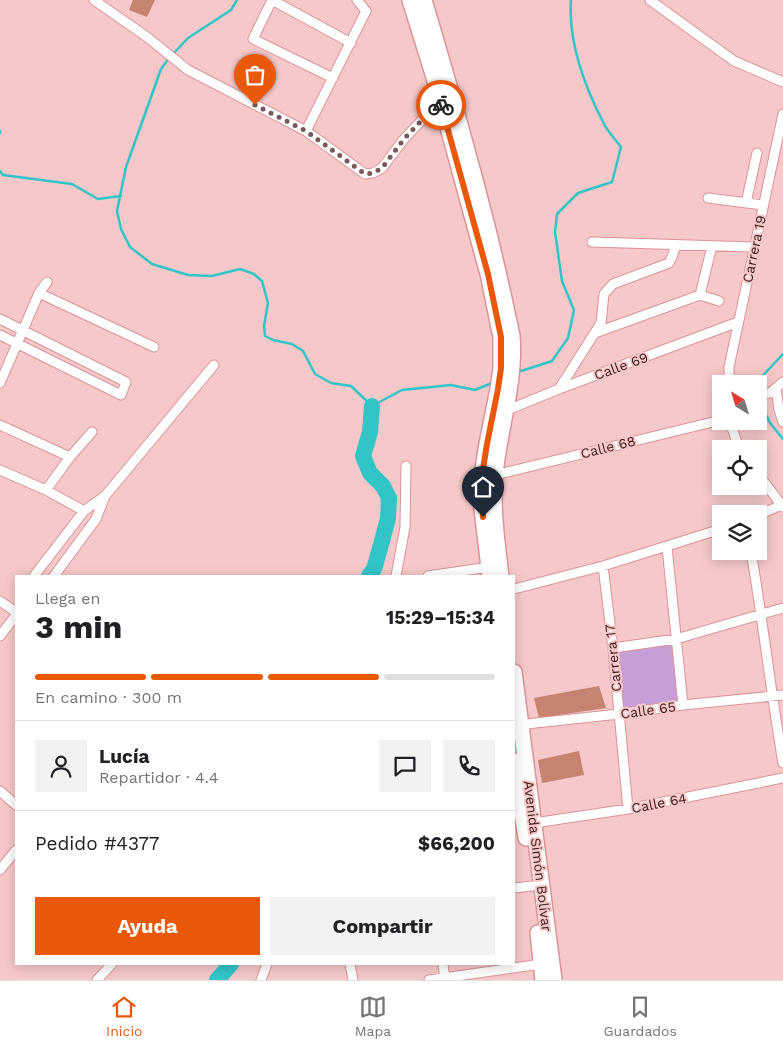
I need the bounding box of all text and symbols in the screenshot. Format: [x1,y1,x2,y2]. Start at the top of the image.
pin [234,54,276,105]
icon: bag [241,61,269,89]
courier [416,80,466,130]
icon: bike [427,91,455,119]
street label: Carrera 19 [739,214,769,284]
street label: Calle 69 [592,349,650,383]
north arrow [712,375,768,430]
map controls [712,375,767,560]
street label: Calle 68 [579,432,637,462]
button: locate [712,440,767,495]
pin [462,466,504,517]
icon: home [469,473,497,501]
button: layers [712,505,767,560]
text: Llega en [35,589,101,608]
text: 15:29–15:34 [386,606,495,629]
text: 3 min [35,608,122,646]
street label: Carrera 17 [601,623,624,693]
text: En camino · 300 m [35,688,182,707]
street label: Calle 65 [619,698,677,722]
button: person [35,740,87,792]
button: chat [379,740,431,792]
button: phone [443,740,495,792]
text: Lucía [99,745,149,768]
text: Repartidor · 4.4 [99,768,219,787]
street label: Avenida Simón Bolívar [521,780,555,933]
street label: Calle 64 [630,790,688,816]
text: Pedido #4377 [35,832,160,855]
text: $66,200 [418,832,495,855]
button: Ayuda [35,897,260,955]
button: Compartir [270,897,495,955]
tab: Inicio [106,993,143,1039]
tab: Mapa [355,993,391,1039]
tab: Guardados [603,993,677,1039]

